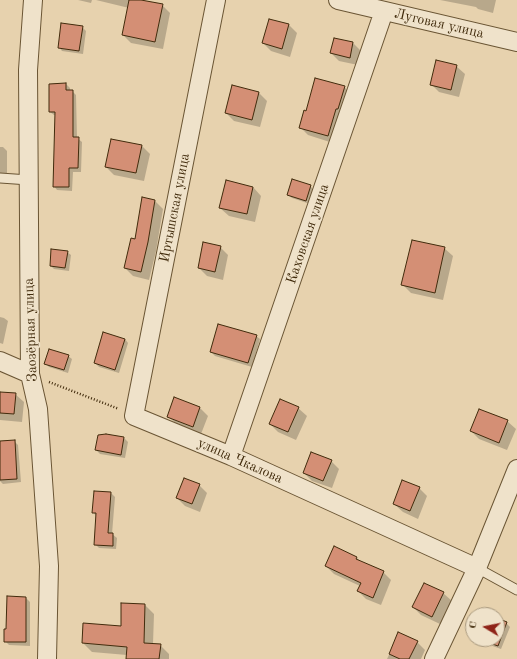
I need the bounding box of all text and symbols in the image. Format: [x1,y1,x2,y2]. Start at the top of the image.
street label: Луговая улица [393,6,485,42]
street label: Иртышская улица [156,152,194,264]
street label: Каховская улица [283,182,333,286]
street label: Заозёрная улица [21,278,41,382]
street label: улица Чкалова [195,435,285,487]
north arrow [465,607,505,647]
text: С [468,620,480,630]

